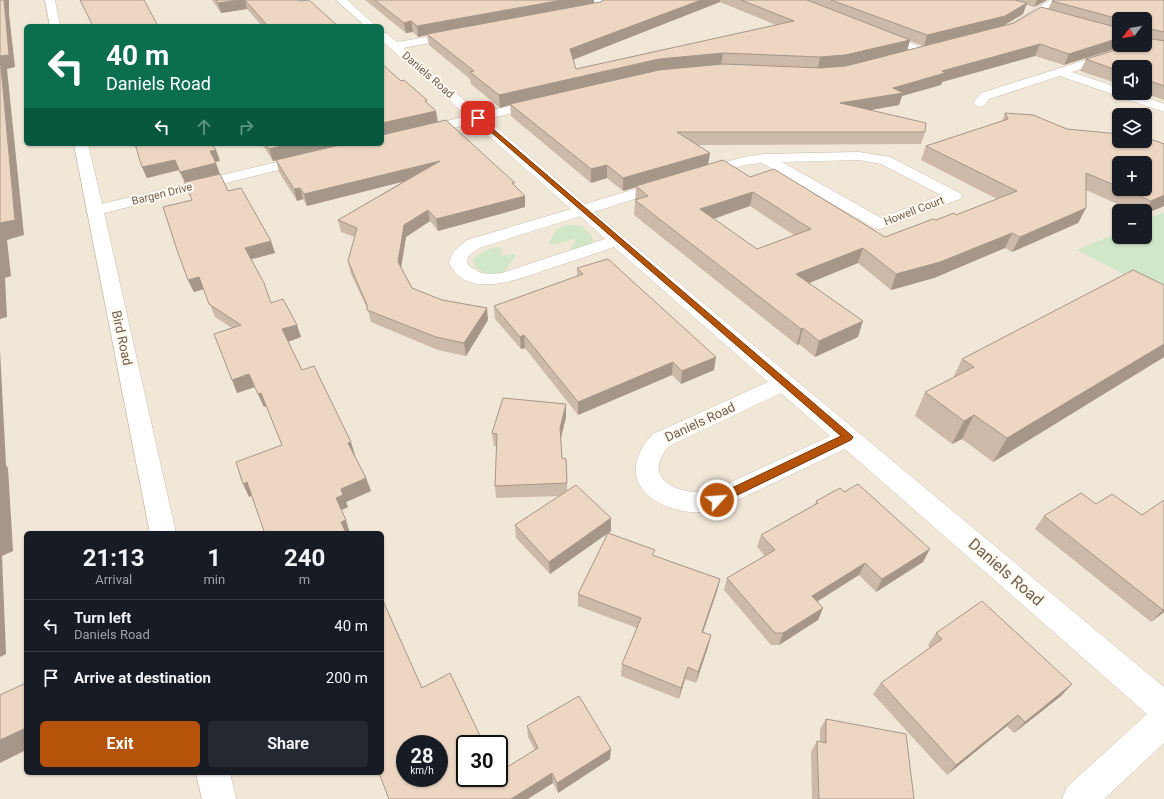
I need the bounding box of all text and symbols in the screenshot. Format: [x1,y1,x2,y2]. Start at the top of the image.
north arrow [1112,12,1152,52]
map controls [1112,12,1152,244]
text: 40 m [106,39,169,72]
icon: left [40,40,92,92]
street label: Daniels Road [400,49,456,101]
button: sound [1112,60,1152,100]
text: Daniels Road [106,73,211,94]
pin [461,101,495,135]
icon: arrive [467,107,489,129]
button: layers [1112,108,1152,148]
icon: left [151,116,173,138]
icon: ahead [193,116,215,138]
icon: right [235,116,257,138]
button: + [1112,156,1152,196]
street label: Bargen Drive [130,180,194,208]
street label: Howell Court [882,193,946,228]
button: − [1112,204,1152,244]
street label: Bird Road [109,309,135,367]
street label: Daniels Road [662,399,738,445]
position arrow [696,479,738,521]
street label: Daniels Road [965,534,1047,610]
text: 21:13 [83,544,145,572]
text: 1 [207,544,221,572]
text: 240 [284,544,325,572]
text: Arrival [95,572,132,587]
text: min [203,572,225,587]
text: m [299,572,310,587]
text: Turn left [74,609,131,627]
icon: left [40,615,62,637]
text: 40 m [334,617,368,635]
text: Daniels Road [74,627,150,642]
icon: arrive [40,667,62,689]
text: Arrive at destination [74,669,211,687]
text: 200 m [326,669,368,687]
button: Exit [40,721,200,767]
button: Share [208,721,368,767]
speed limit sign: 30 [456,735,508,787]
text: 28 [411,744,433,768]
text: km/h [410,765,434,776]

